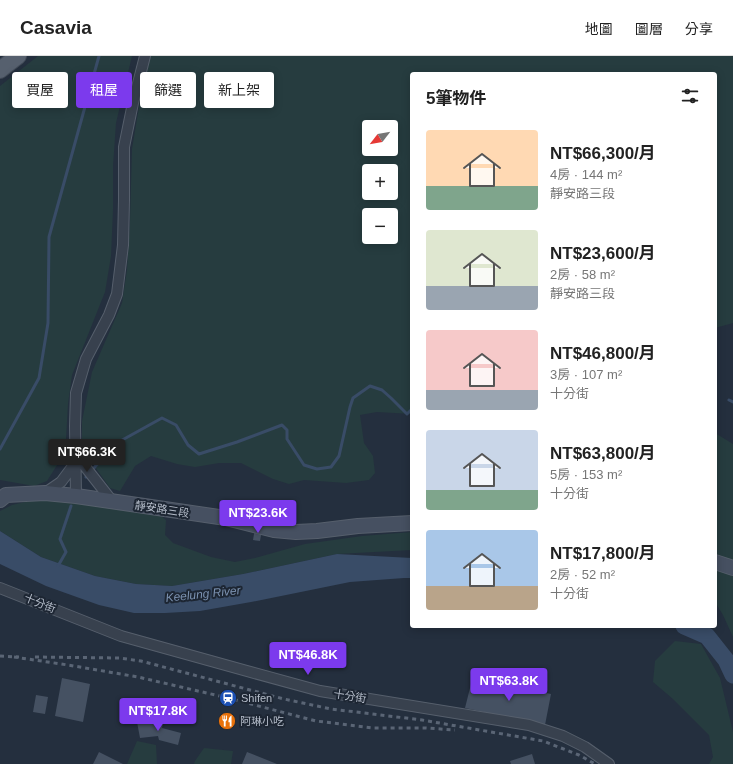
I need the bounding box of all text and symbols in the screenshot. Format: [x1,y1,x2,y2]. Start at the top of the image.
text: Casavia [20,17,92,38]
text: 地圖 [585,21,613,37]
text: 圖層 [635,21,663,37]
text: 分享 [685,21,713,37]
chip: 買屋 [12,72,68,108]
chip: 租屋 [76,72,132,108]
chip: 篩選 [140,72,196,108]
chip: 新上架 [204,72,274,108]
icon: filters [679,85,701,107]
text: 5筆物件 [426,89,486,108]
north arrow [362,120,398,156]
map controls [362,120,398,244]
text: NT$66,300/月 [550,144,656,163]
icon: home [458,146,506,194]
button: + [362,164,398,200]
text: 4房 · 144 m² [550,167,622,182]
text: 靜安路三段 [550,186,615,201]
button: − [362,208,398,244]
text: NT$23,600/月 [550,244,656,263]
icon: home [458,246,506,294]
text: 2房 · 58 m² [550,267,615,282]
text: 靜安路三段 [550,286,615,301]
text: NT$46,800/月 [550,344,656,363]
icon: home [458,346,506,394]
text: 3房 · 107 m² [550,367,622,382]
text: 十分街 [550,386,589,401]
pin: NT$66.3K [46,439,128,473]
text: NT$66.3K [57,444,117,459]
text: NT$63,800/月 [550,444,656,463]
icon: home [458,446,506,494]
text: 5房 · 153 m² [550,467,622,482]
text: 十分街 [550,486,589,501]
street label: 靜安路三段 [134,499,190,519]
pin: NT$23.6K [217,500,299,534]
text: NT$23.6K [228,505,288,520]
text: NT$17,800/月 [550,544,656,563]
icon: home [458,546,506,594]
text: 2房 · 52 m² [550,567,615,582]
water label: Keelung River [165,583,242,605]
text: 十分街 [550,586,589,601]
street label: 十分街 [22,591,58,615]
pin: NT$46.8K [267,642,349,676]
text: NT$46.8K [278,647,338,662]
pin: NT$63.8K [468,668,550,702]
text: NT$63.8K [479,673,539,688]
street label: 十分街 [333,687,367,705]
station icon: Shifen [218,688,238,708]
place label: Shifen [241,692,272,704]
pin: NT$17.8K [117,698,199,732]
text: NT$17.8K [128,703,188,718]
restaurant icon: 阿琳小吃 [217,711,237,731]
place label: 阿琳小吃 [240,715,284,727]

